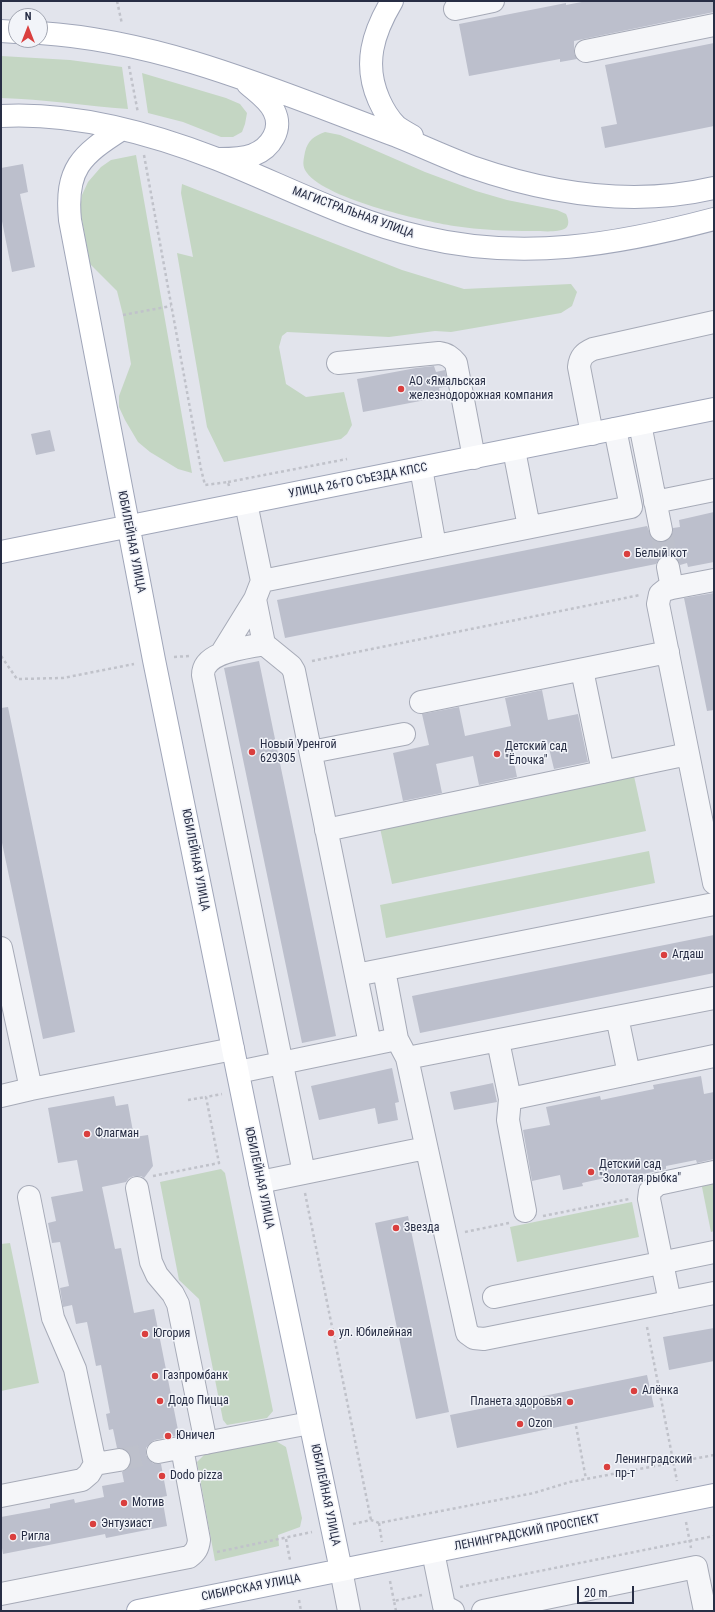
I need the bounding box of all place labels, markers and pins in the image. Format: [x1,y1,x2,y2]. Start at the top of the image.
place label: АО «Ямальская железнодорожная компания [409,375,553,403]
marker: АО «Ямальская железнодорожная компания [396,384,406,394]
place label: Белый кот [635,547,687,561]
marker: Белый кот [622,549,632,559]
place label: Новый Уренгой 629305 [260,738,337,766]
place label: Детский сад "Ёлочка" [505,740,567,768]
marker: Новый Уренгой 629305 [247,747,257,757]
marker: Детский сад "Ёлочка" [492,749,502,759]
place label: Агдаш [672,948,704,962]
marker: Агдаш [659,950,669,960]
place label: Флагман [95,1127,139,1141]
marker: Флагман [82,1129,92,1139]
place label: Детский сад "Золотая рыбка" [599,1158,681,1186]
marker: Детский сад "Золотая рыбка" [586,1167,596,1177]
place label: Звезда [404,1221,439,1235]
marker: Звезда [391,1223,401,1233]
place label: ул. Юбилейная [339,1326,412,1340]
place label: Югория [153,1327,190,1341]
marker: ул. Юбилейная [326,1328,336,1338]
marker: Югория [140,1329,150,1339]
place label: Газпромбанк [163,1369,228,1383]
marker: Газпромбанк [150,1371,160,1381]
place label: Алёнка [642,1384,678,1398]
marker: Алёнка [629,1386,639,1396]
place label: Додо Пицца [168,1394,229,1408]
place label: Планета здоровья [470,1395,562,1409]
marker: Додо Пицца [155,1396,165,1406]
marker: Планета здоровья [565,1397,575,1407]
place label: Ozon [528,1417,552,1431]
marker: Ozon [515,1419,525,1429]
place label: Юничел [176,1429,215,1443]
marker: Юничел [163,1431,173,1441]
place label: Ленинградский пр-т [615,1453,692,1481]
marker: Ленинградский пр-т [602,1462,612,1472]
place label: Dodo pizza [170,1469,223,1483]
marker: Dodo pizza [157,1471,167,1481]
place label: Мотив [132,1496,164,1510]
marker: Мотив [119,1498,129,1508]
place label: Энтузиаст [101,1517,152,1531]
marker: Энтузиаст [88,1519,98,1529]
place label: Ригла [21,1530,50,1544]
marker: Ригла [8,1532,18,1542]

